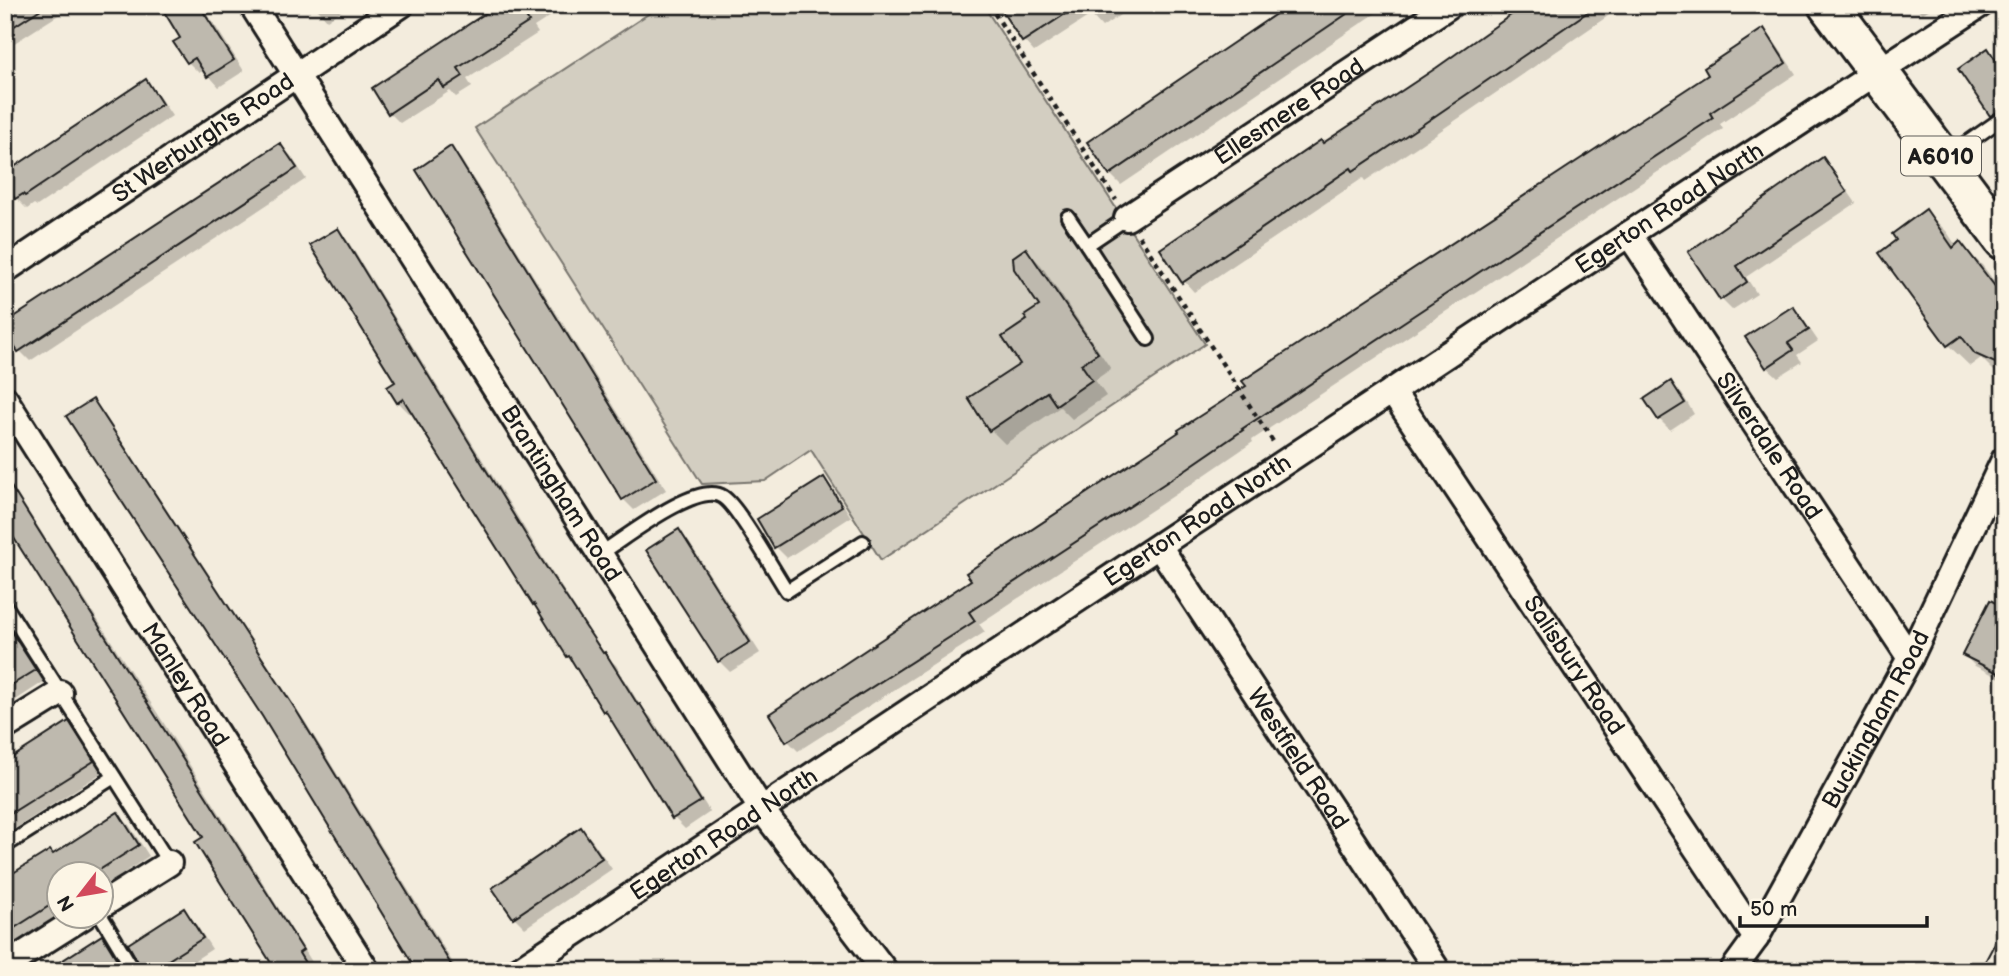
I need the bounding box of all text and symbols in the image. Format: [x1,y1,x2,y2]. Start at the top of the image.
street label: Ellesmere Road [1209,52,1370,172]
street label: St Werburgh's Road [107,67,299,209]
street label: Egerton Road North [1570,136,1769,281]
road number: A6010 [1901,136,1981,176]
street label: Silverdale Road [1710,367,1828,525]
street label: Brantingham Road [494,400,628,587]
street label: Egerton Road North [1098,448,1297,593]
street label: Salisbury Road [1517,590,1631,740]
street label: Manley Road [135,618,235,752]
street label: Buckingham Road [1816,626,1936,814]
street label: Westfield Road [1241,682,1355,835]
street label: Egerton Road North [625,762,823,907]
north arrow [46,860,116,930]
scale bar [1740,885,1927,929]
text: N [53,891,80,915]
text: 50 m [1750,897,1797,922]

